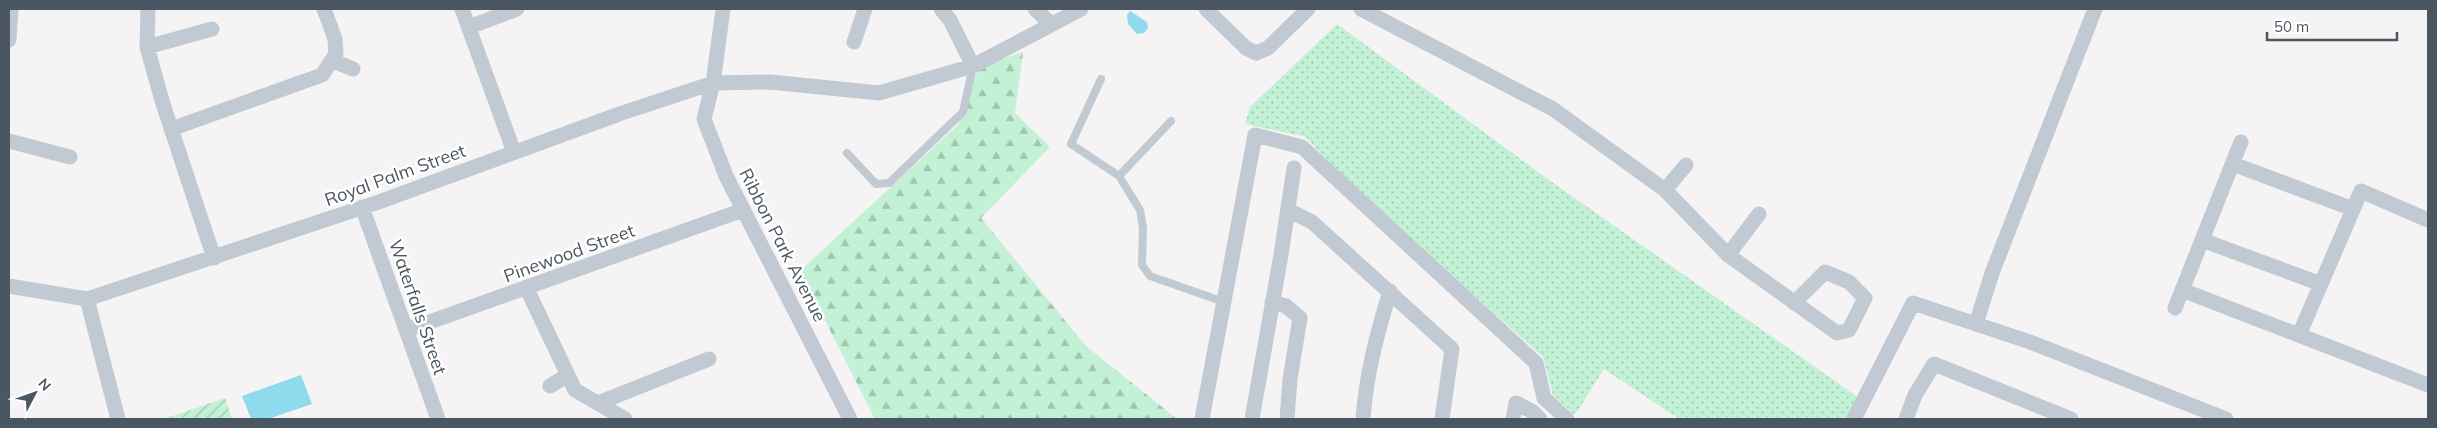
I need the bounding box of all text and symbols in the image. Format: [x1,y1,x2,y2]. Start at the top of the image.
scale bar [2267,10,2397,42]
text: 50 m [2274,17,2309,36]
street label: Royal Palm Street [321,139,469,211]
street label: Ribbon Park Avenue [734,164,832,326]
street label: Pinewood Street [500,219,638,287]
street label: Waterfalls Street [384,236,452,378]
north arrow [10,368,60,418]
text: N [35,375,55,394]

